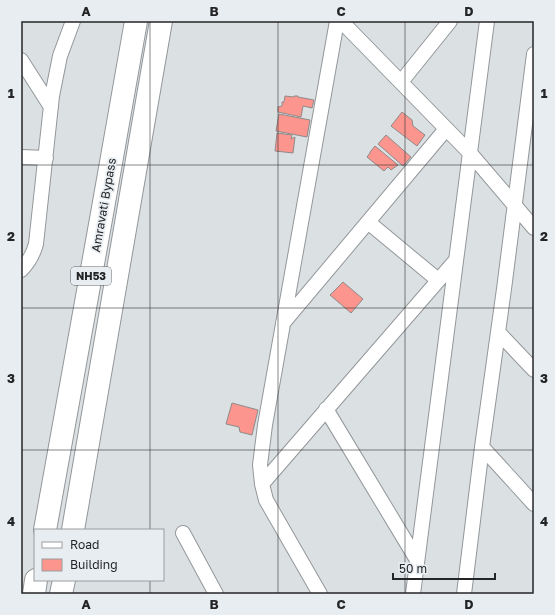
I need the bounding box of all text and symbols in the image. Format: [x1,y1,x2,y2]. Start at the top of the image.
text: A [81,3,91,19]
text: B [209,3,219,19]
text: C [336,3,346,19]
text: D [464,3,474,19]
text: 1 [8,85,15,101]
text: 1 [541,85,548,101]
street label: Amravati Bypass [88,157,119,253]
text: 2 [7,228,15,244]
text: 2 [540,228,548,244]
road number: NH53 [71,267,111,285]
text: 3 [7,370,15,386]
text: 3 [540,370,548,386]
text: 4 [7,513,15,529]
text: 4 [540,513,548,529]
legend [34,529,164,581]
text: Road [70,537,99,552]
scale bar [393,555,495,581]
text: Building [70,557,118,572]
text: 50 m [399,561,427,576]
text: A [81,596,91,612]
text: B [209,596,219,612]
text: C [336,596,346,612]
text: D [464,596,474,612]

